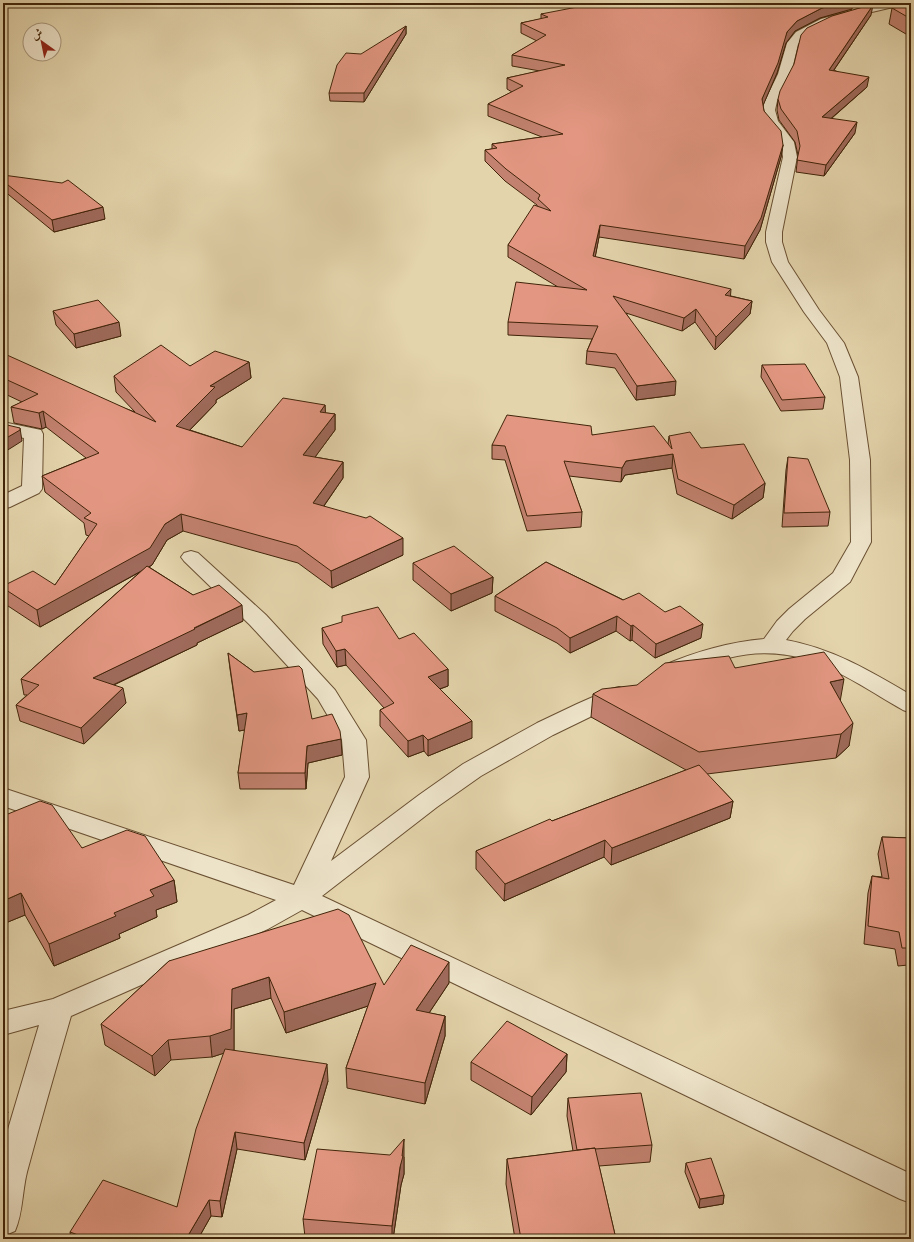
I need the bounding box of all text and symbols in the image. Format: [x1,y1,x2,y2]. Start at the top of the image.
north arrow [22,22,62,62]
text: ش [28,24,46,43]

